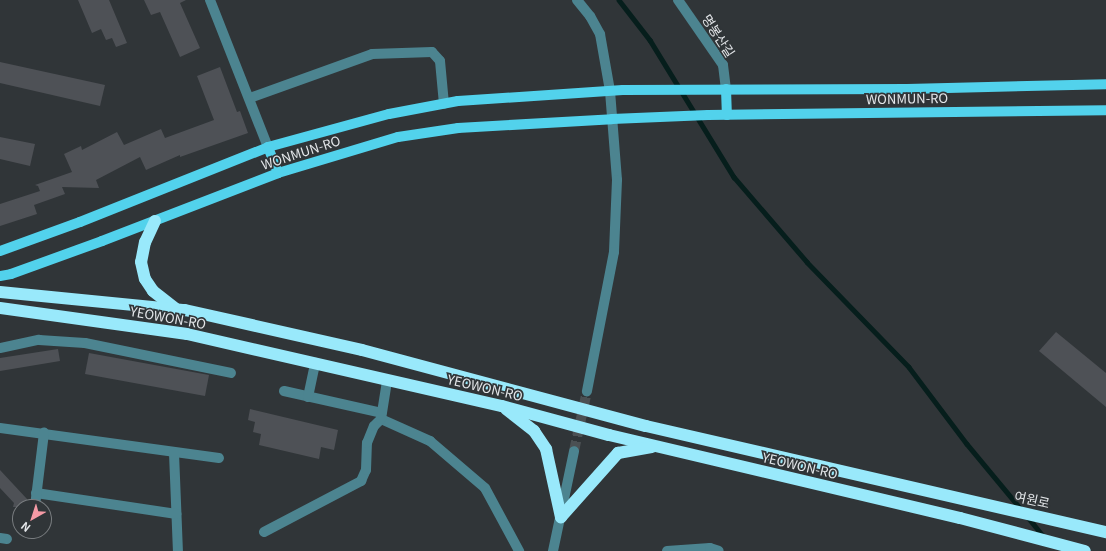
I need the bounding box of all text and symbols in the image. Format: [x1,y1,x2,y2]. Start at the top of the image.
street label: 명봉산길 [698,12,738,60]
street label: WONMUN-RO [866,90,948,108]
street label: WONMUN-RO [260,133,342,173]
street label: YEOWON-RO [129,304,207,332]
street label: YEOWON-RO [446,372,524,404]
street label: YEOWON-RO [761,450,839,482]
street label: 여원로 [1013,488,1051,512]
north arrow [12,499,52,539]
text: N [17,519,33,536]

